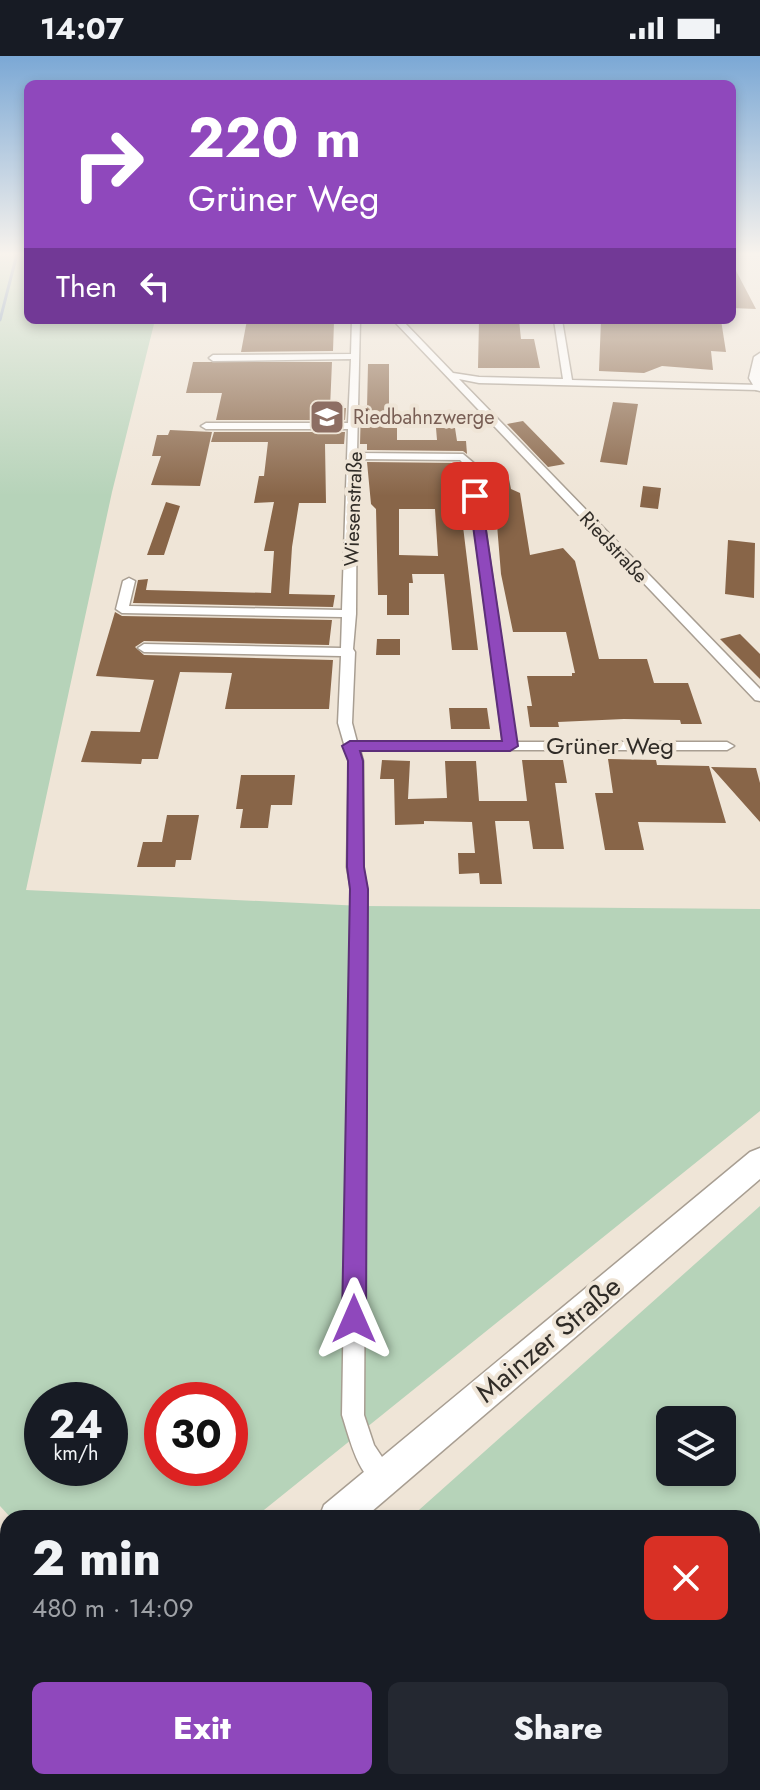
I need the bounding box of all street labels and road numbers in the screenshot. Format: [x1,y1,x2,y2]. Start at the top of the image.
street label: Wiesenstraße [337,451,370,567]
street label: Riedstraße [573,505,655,590]
street label: Grüner Weg [546,728,674,763]
street label: Mainzer Straße [467,1266,630,1412]

